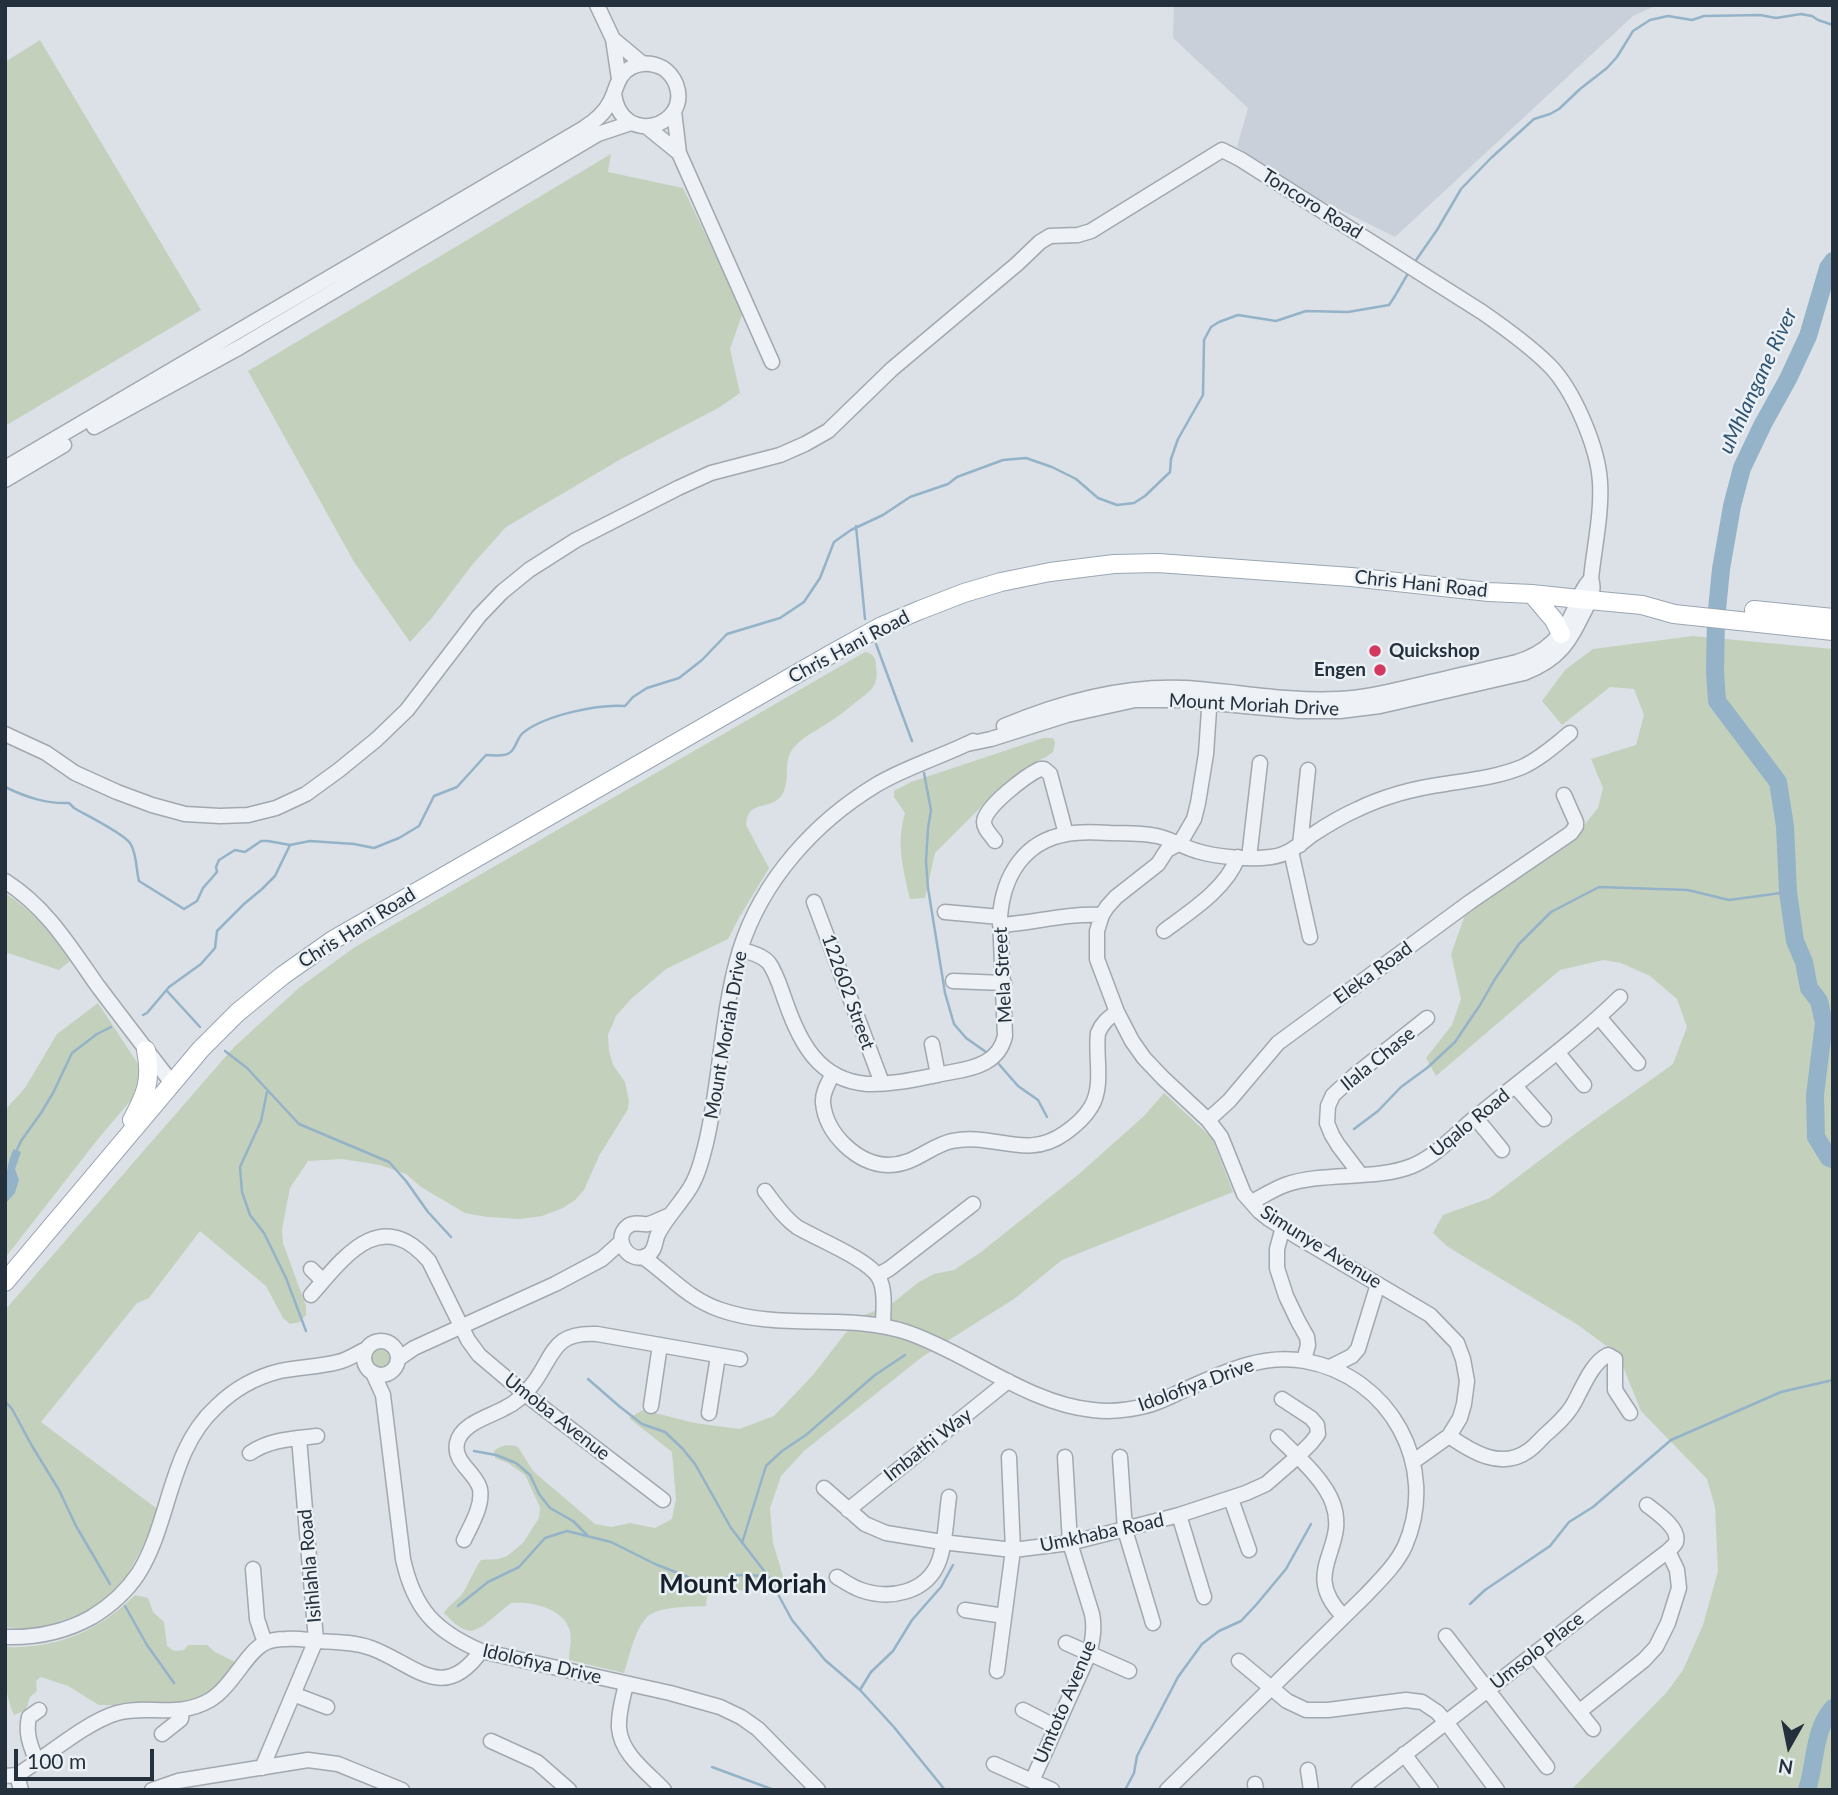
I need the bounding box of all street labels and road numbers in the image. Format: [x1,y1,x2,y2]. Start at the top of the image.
street label: Toncoro Road [1258,164,1366,244]
street label: Chris Hani Road [1353,566,1489,602]
street label: Chris Hani Road [785,606,913,688]
street label: Mount Moriah Drive [1168,689,1340,721]
street label: Chris Hani Road [294,883,420,973]
street label: Mela Street [989,926,1017,1024]
street label: 122602 Street [817,931,879,1053]
street label: Eleka Road [1329,937,1417,1009]
street label: Mount Moriah Drive [700,949,752,1121]
street label: Ilala Chase [1336,1022,1420,1096]
street label: Uqalo Road [1426,1084,1514,1162]
street label: Simunye Avenue [1256,1201,1386,1293]
street label: Idolofiya Drive [1135,1353,1257,1417]
street label: Umoba Avenue [500,1369,614,1465]
street label: Imbathi Way [880,1404,976,1486]
street label: Isihlahla Road [294,1508,326,1624]
street label: Umkhaba Road [1038,1509,1166,1557]
street label: Umsolo Place [1486,1607,1588,1695]
street label: Umtoto Avenue [1029,1637,1101,1767]
street label: Idolofiya Drive [480,1639,604,1689]

